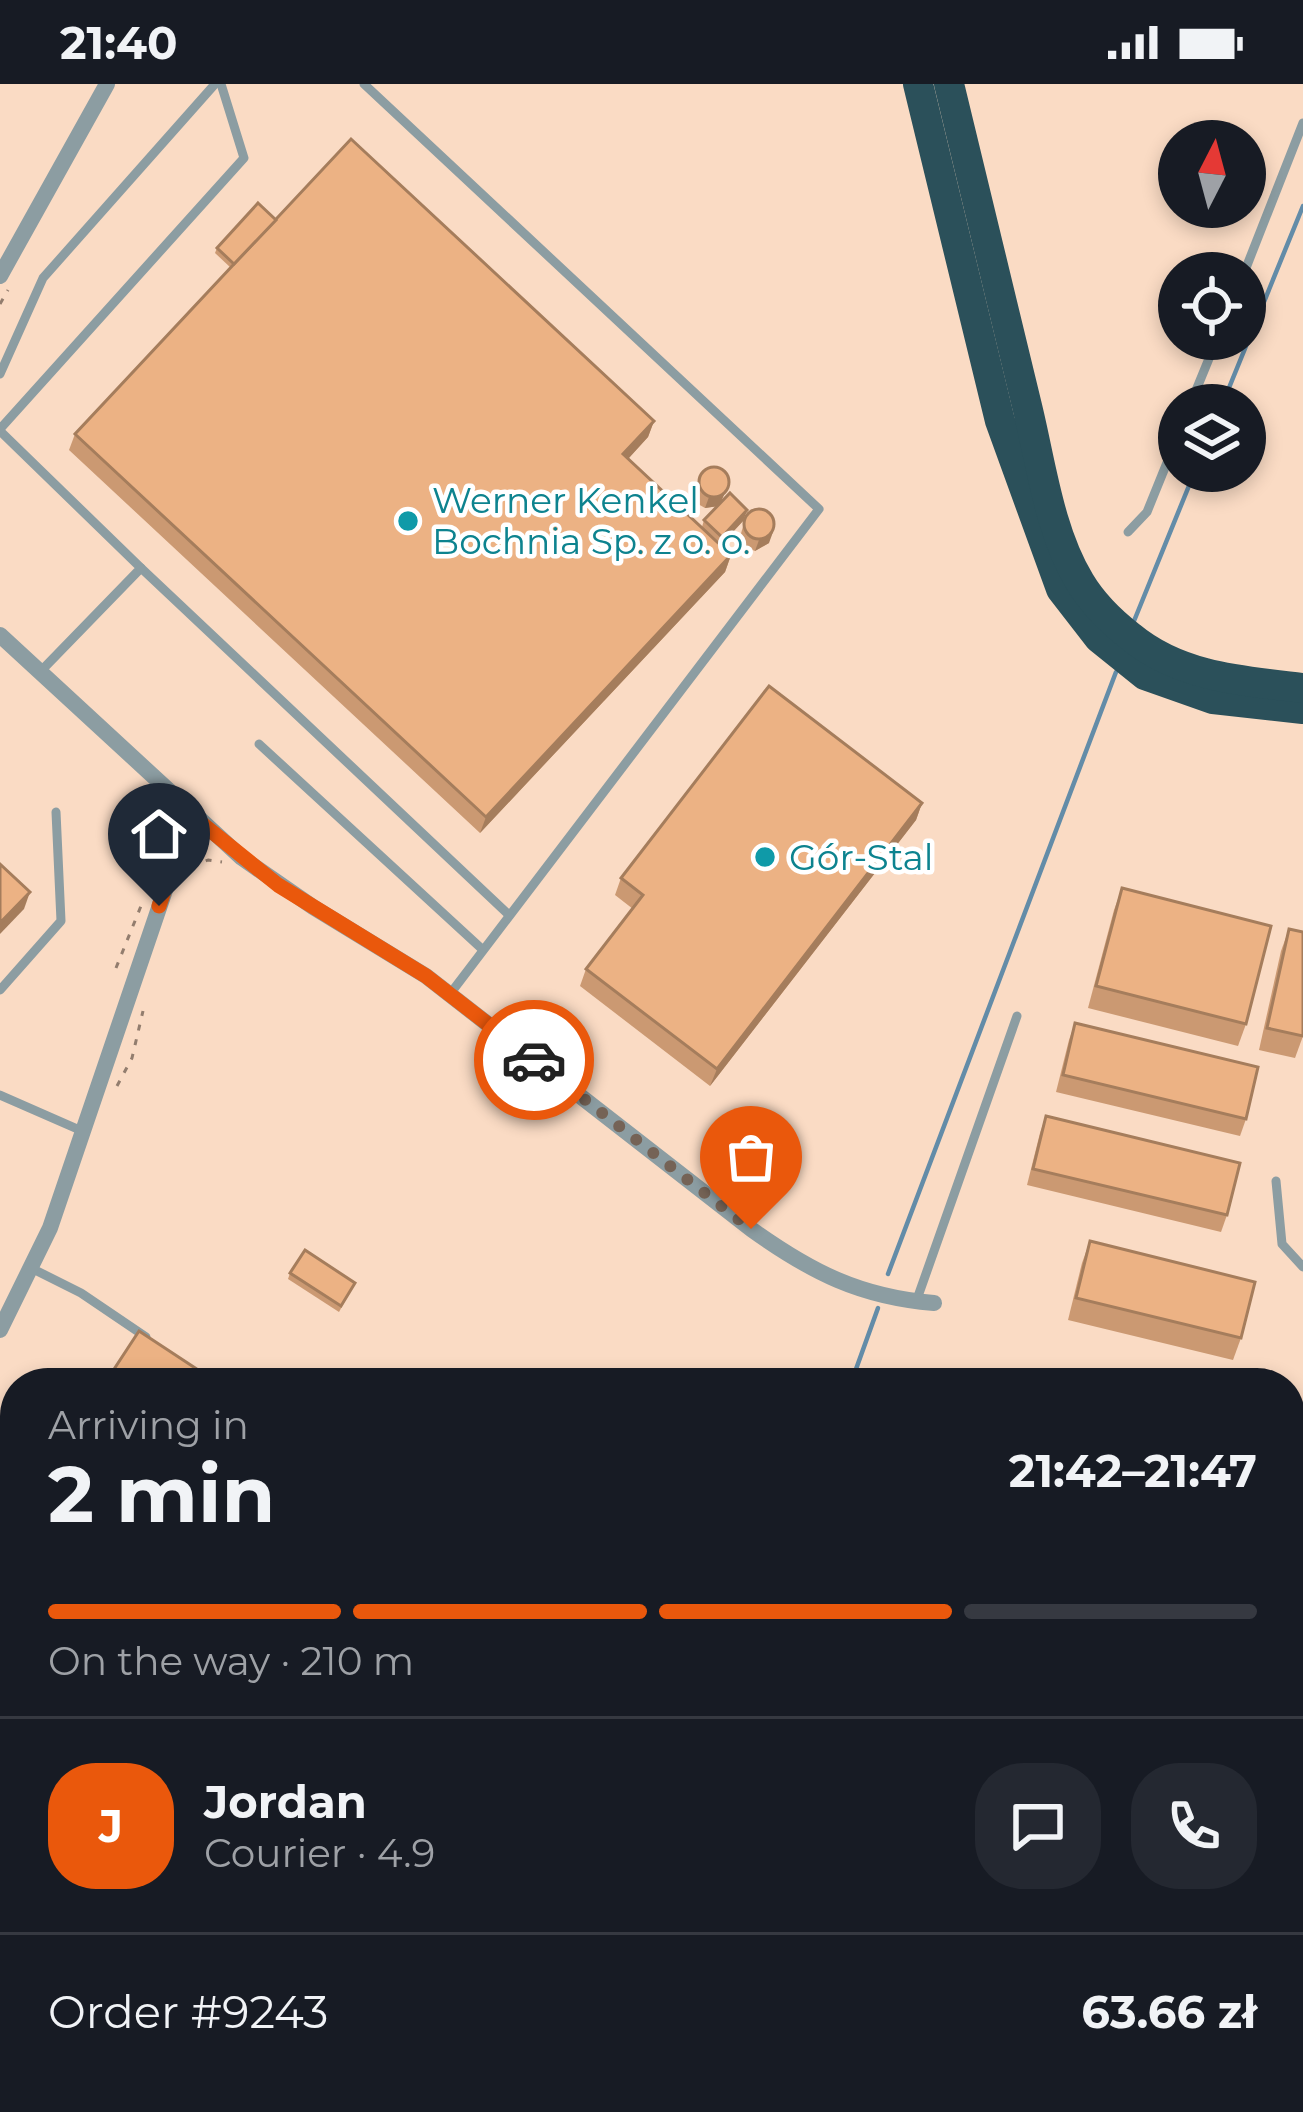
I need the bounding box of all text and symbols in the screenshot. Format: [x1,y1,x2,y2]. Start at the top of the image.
text: 21:40 [60,15,178,70]
north arrow [1158,120,1266,228]
map controls [1158,120,1266,492]
button: locate [1158,252,1266,360]
button: layers [1158,384,1266,492]
place label: Werner Kenkel Bochnia Sp. z o. o. [432,478,750,563]
marker: Werner Kenkel Bochnia Sp. z o. o. [395,508,421,534]
pin [108,783,210,906]
icon: home [126,801,192,867]
place label: Gór-Stal [789,835,934,879]
marker: Gór-Stal [752,844,778,870]
courier [474,1000,594,1120]
icon: car [501,1027,567,1093]
pin [700,1106,802,1229]
icon: bag [718,1124,784,1190]
text: Arriving in [48,1401,249,1449]
text: 21:42–21:47 [1009,1443,1257,1498]
text: 2 min [48,1446,275,1542]
text: On the way · 210 m [48,1637,414,1685]
button: chat [975,1763,1101,1889]
button: phone [1131,1763,1257,1889]
text: Jordan [204,1774,367,1829]
text: J [99,1798,123,1853]
text: Courier · 4.9 [204,1829,435,1877]
text: Order #9243 [48,1984,328,2039]
text: 63.66 zł [1081,1984,1257,2039]

